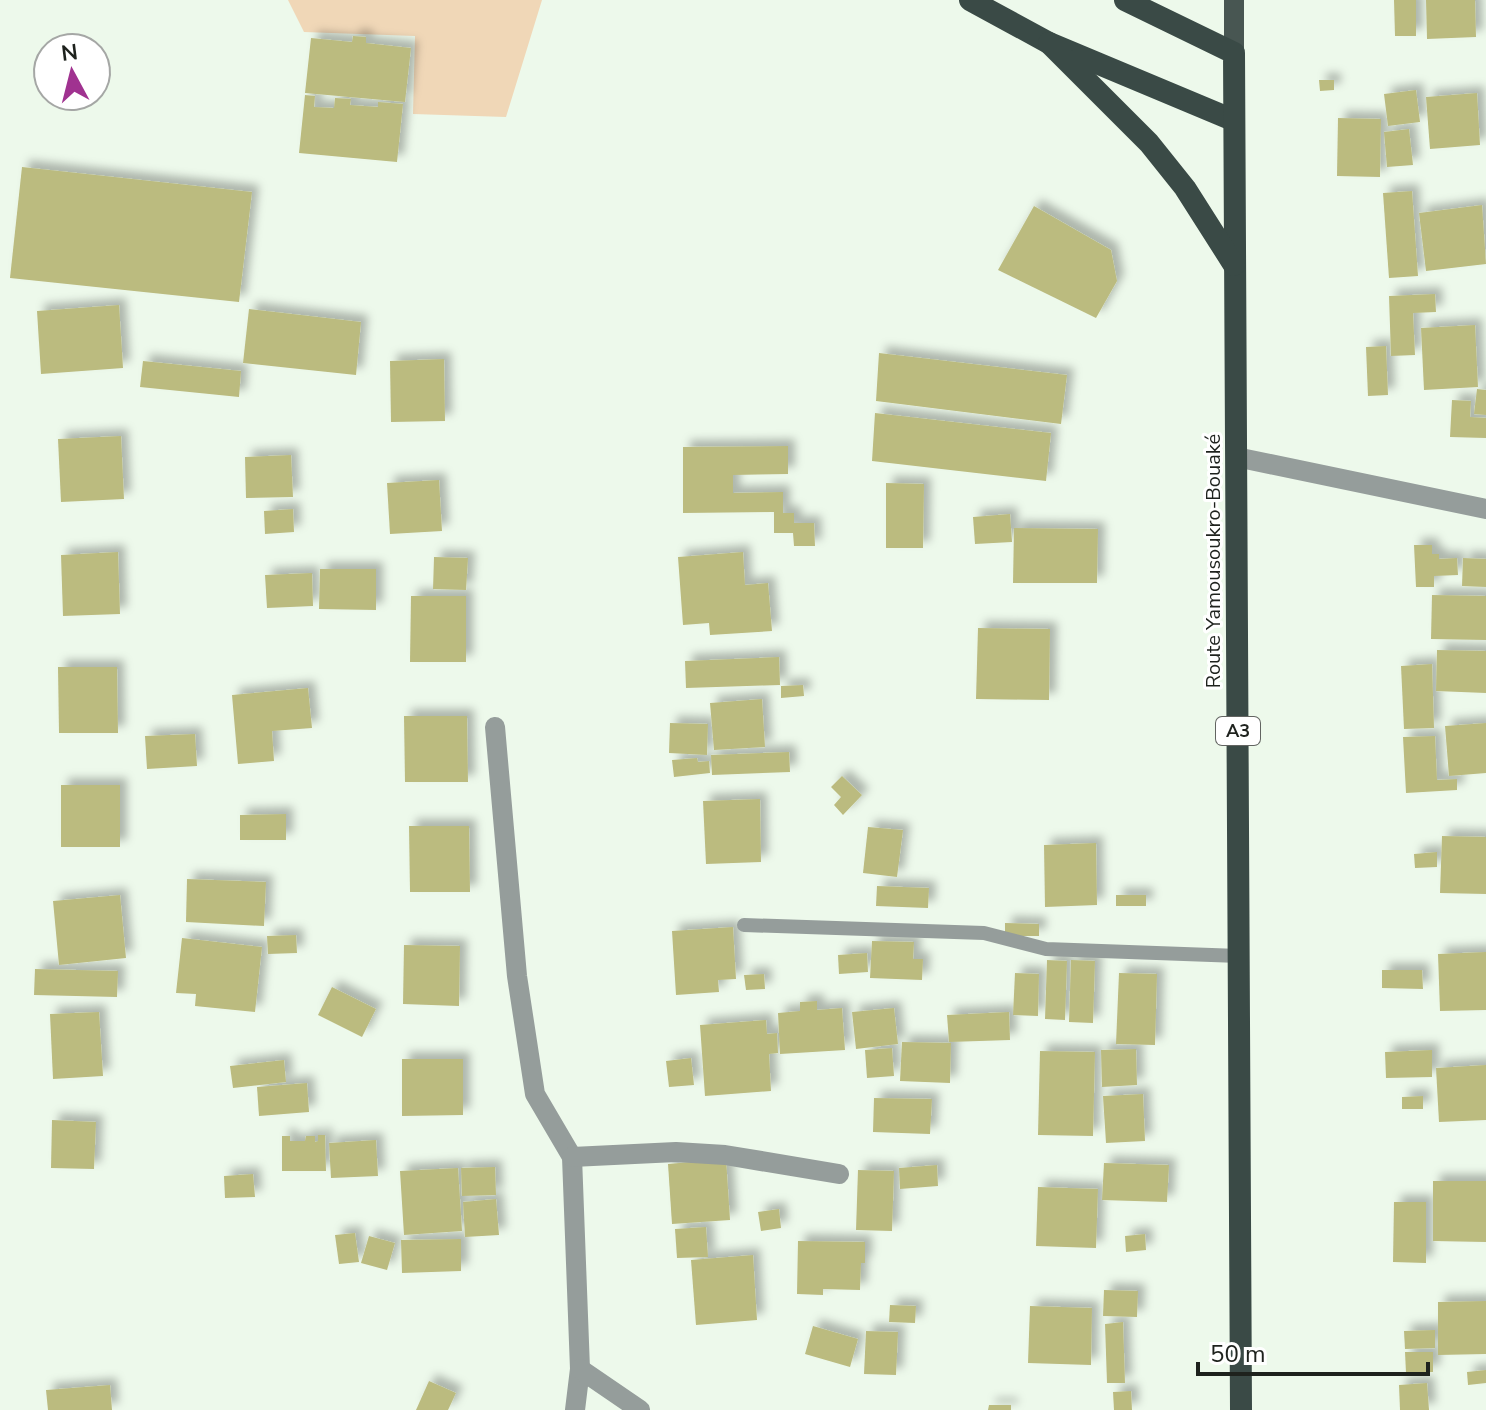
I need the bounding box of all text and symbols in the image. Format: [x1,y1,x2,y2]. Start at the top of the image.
north arrow [32,32,112,112]
text: N [60,37,80,69]
street label: Route Yamousoukro-Bouaké [1200,434,1227,688]
road number: A3 [1216,717,1260,745]
scale bar [1198,1326,1428,1376]
text: 50 m [1210,1338,1266,1370]

